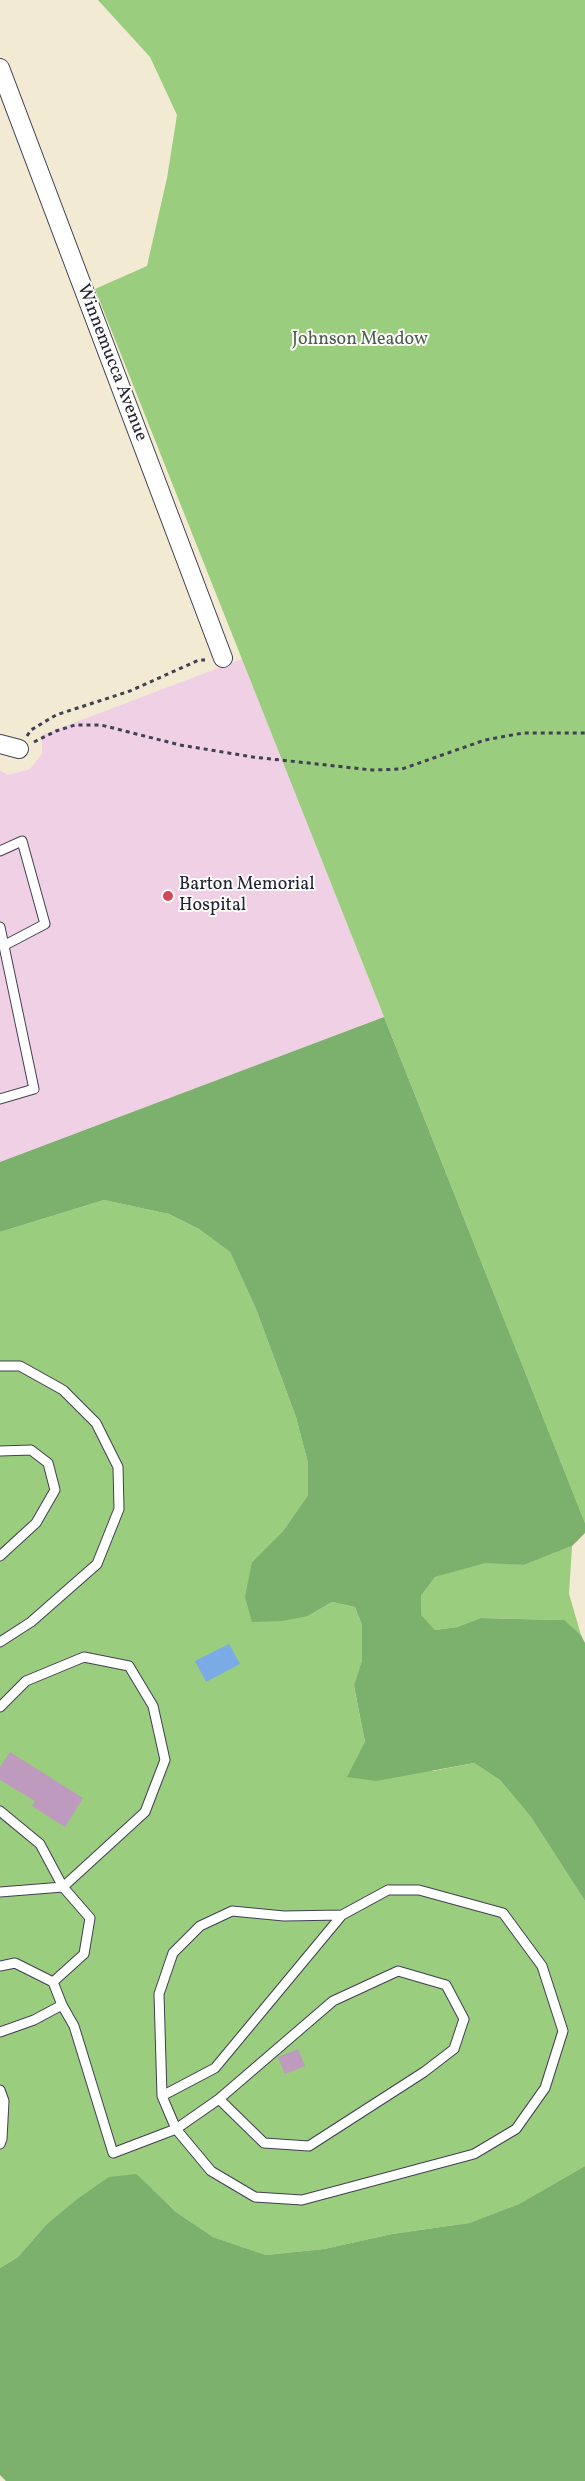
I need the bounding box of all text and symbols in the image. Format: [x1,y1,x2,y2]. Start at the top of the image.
street label: Winnemucca Avenue [71,281,151,445]
park label: Johnson Meadow [292,330,428,352]
place label: Barton Memorial Hospital [179,875,315,918]
marker: Barton Memorial Hospital [161,889,175,903]

